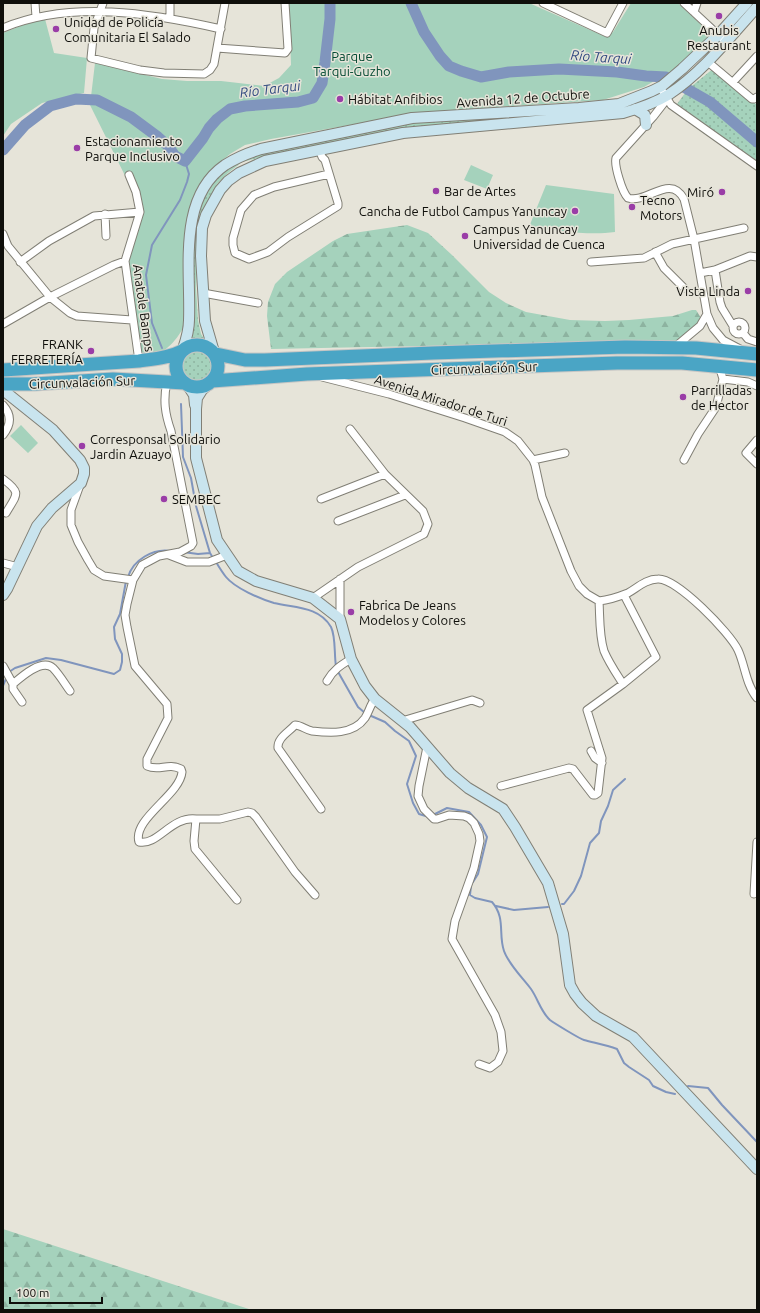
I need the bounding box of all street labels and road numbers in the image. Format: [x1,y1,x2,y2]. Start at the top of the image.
street label: Avenida 12 de Octubre [456,86,590,110]
street label: Anatole Bamps [131,263,157,353]
street label: Circunvalación Sur [431,359,537,377]
street label: Avenida Mirador de Turi [373,372,509,428]
street label: Circunvalación Sur [29,373,135,391]

